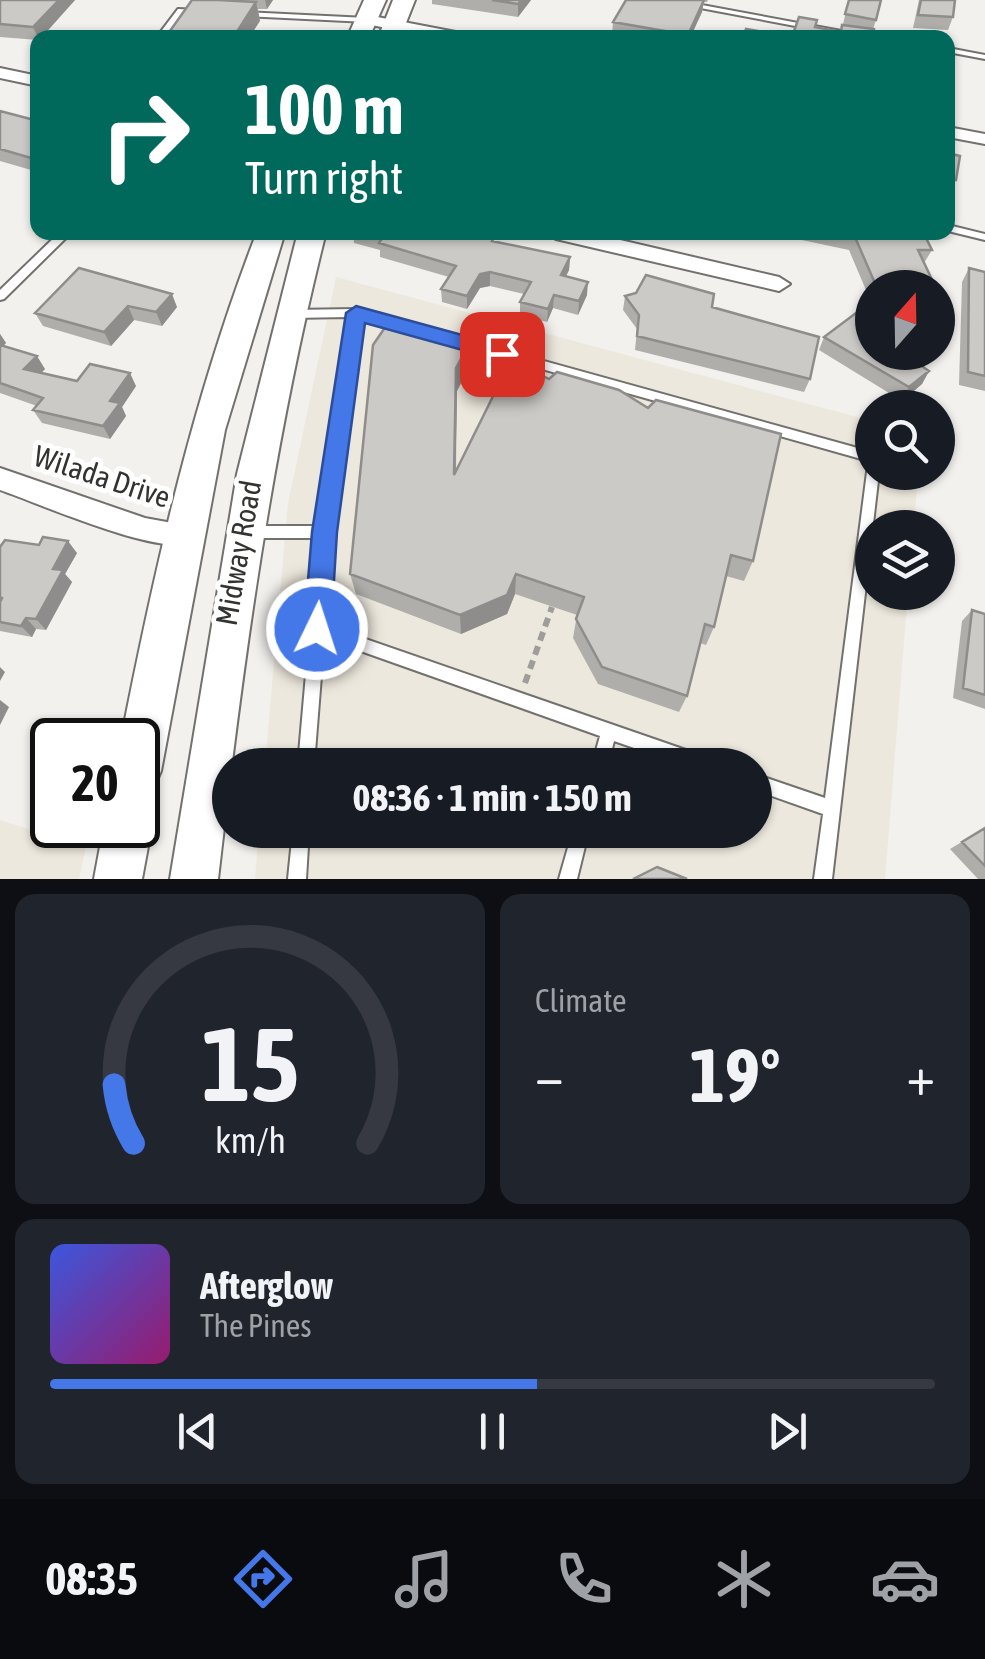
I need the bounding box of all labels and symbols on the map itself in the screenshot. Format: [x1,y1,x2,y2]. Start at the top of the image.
north arrow [855,270,955,370]
pin [460,312,545,397]
street label: Wilada Drive [30,438,175,514]
street label: Midway Road [209,478,267,628]
position arrow [265,577,369,681]
speed limit sign: 20 [30,718,160,848]

